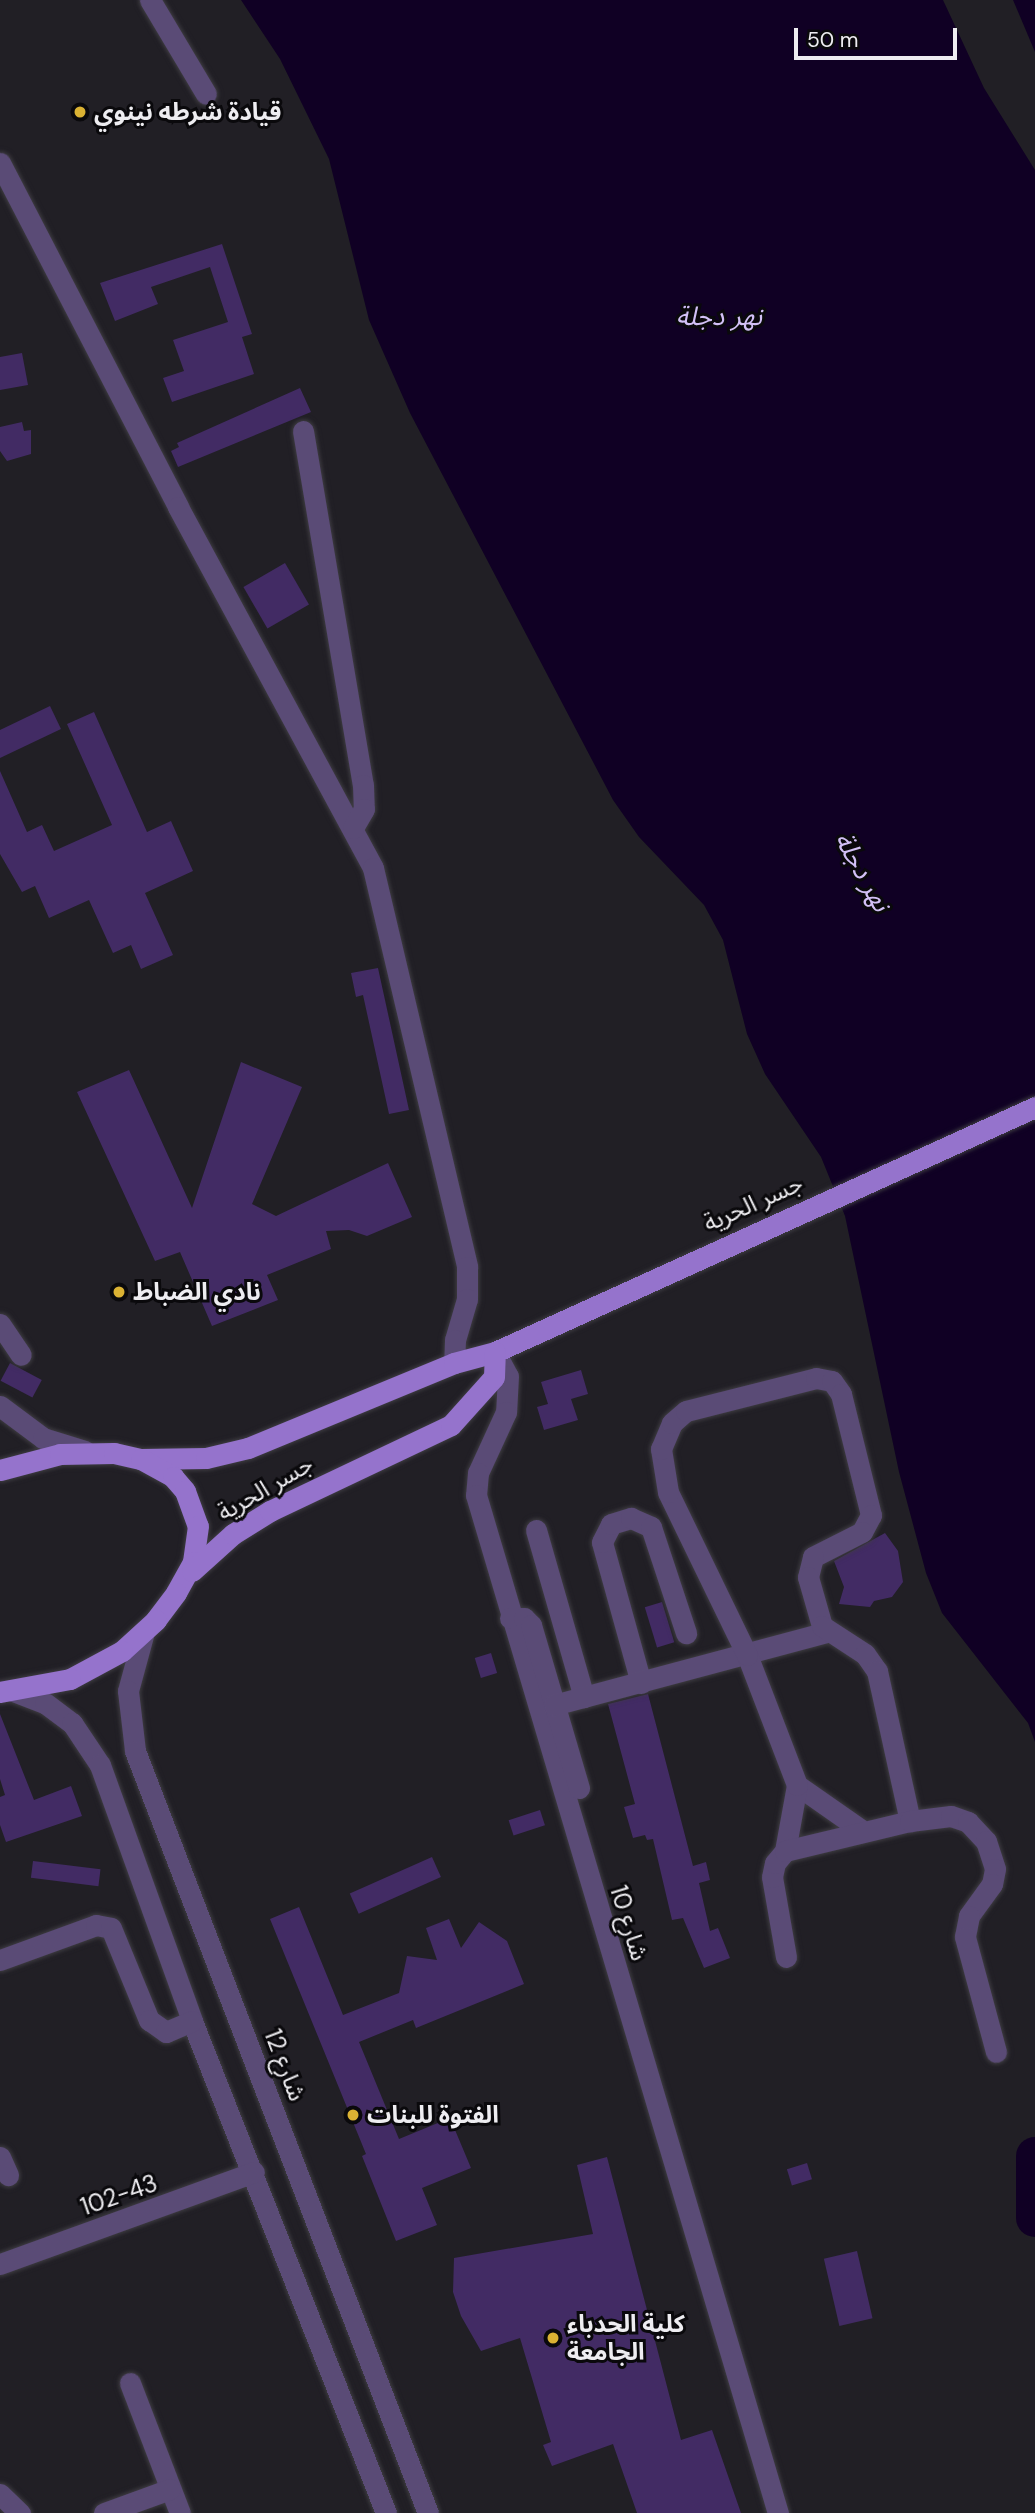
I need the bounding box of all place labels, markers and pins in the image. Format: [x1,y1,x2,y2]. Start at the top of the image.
place label: قيادة شرطه نينوي [94,98,281,126]
marker: قيادة شرطه نينوي [72,104,88,120]
place label: نادي الضباط [133,1278,261,1306]
marker: نادي الضباط [111,1284,127,1300]
place label: الفتوة للبنات [367,2101,499,2129]
marker: الفتوة للبنات [345,2107,361,2123]
place label: كلية الحدباء الجامعة [567,2310,685,2366]
marker: كلية الحدباء الجامعة [545,2330,561,2346]

